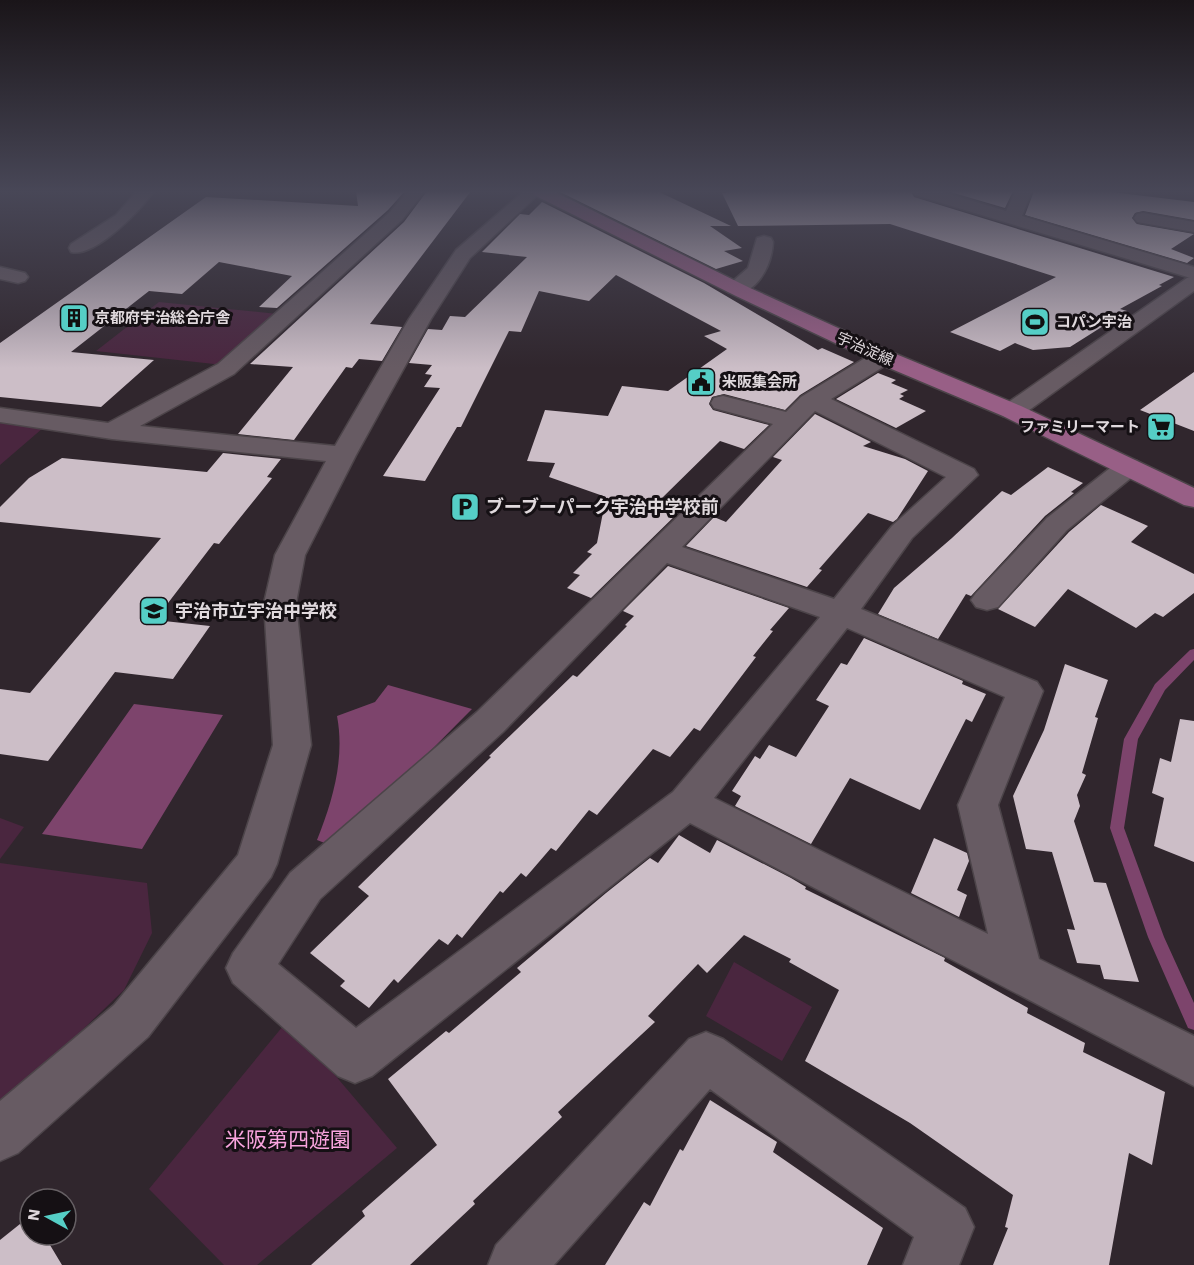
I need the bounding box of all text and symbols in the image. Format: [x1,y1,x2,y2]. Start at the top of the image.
building icon: 京都府宇治総合庁舎 [58,302,90,334]
sports icon: コパン宇治 [1019,306,1051,338]
place label: 京都府宇治総合庁舎 [95,309,231,327]
place label: コパン宇治 [1056,313,1133,331]
street label: 宇治淀線 [834,329,896,369]
public building icon: 米阪集会所 [685,366,717,398]
place label: 米阪集会所 [722,373,797,391]
supermarket icon: ファミリーマート [1145,411,1177,443]
place label: ファミリーマート [1020,418,1140,436]
parking icon: ブーブーパーク宇治中学校前 [449,491,481,523]
place label: ブーブーパーク宇治中学校前 [486,496,719,517]
school or university icon: 宇治市立宇治中学校 [138,595,170,627]
place label: 宇治市立宇治中学校 [175,600,337,621]
park label: 米阪第四遊園 [225,1127,351,1152]
north arrow [18,1187,78,1247]
text: N [23,1208,44,1222]

